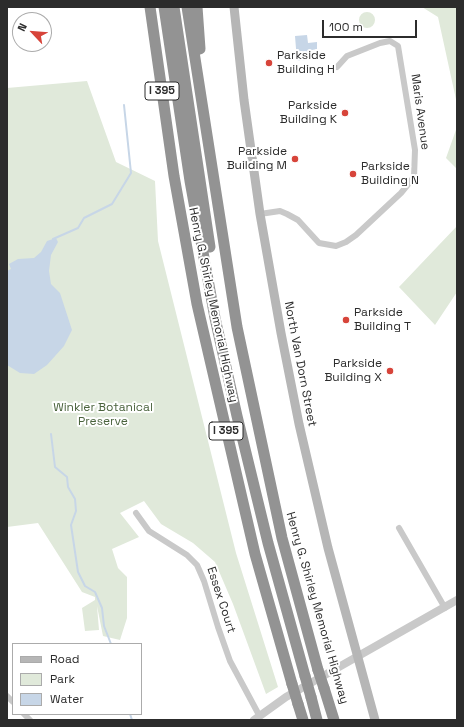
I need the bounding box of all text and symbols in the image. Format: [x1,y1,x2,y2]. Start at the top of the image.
north arrow [12,12,52,52]
scale bar [324,12,419,38]
text: 100 m [329,19,363,35]
text: N [14,21,30,34]
place label: Parkside Building H [277,49,335,77]
marker: Parkside Building H [264,58,274,68]
street label: Maris Avenue [408,73,432,151]
road number: I 395 [145,82,179,100]
place label: Parkside Building K [280,99,337,127]
marker: Parkside Building K [340,108,350,118]
place label: Parkside Building M [227,145,287,173]
marker: Parkside Building M [290,154,300,164]
place label: Parkside Building N [361,160,419,188]
marker: Parkside Building N [348,169,358,179]
street label: Henry G. Shirley Memorial Highway [185,206,241,404]
street label: North Van Dorn Street [281,300,319,428]
place label: Parkside Building T [354,306,411,334]
marker: Parkside Building T [341,315,351,325]
place label: Parkside Building X [324,357,382,385]
marker: Parkside Building X [385,366,395,376]
park label: Winkler Botanical Preserve [53,401,153,429]
road number: I 395 [209,422,243,440]
street label: Henry G. Shirley Memorial Highway [283,510,351,706]
street label: Essex Court [204,565,238,635]
legend [12,643,142,715]
text: Road [50,651,79,667]
text: Park [50,671,75,687]
text: Water [50,691,84,707]

